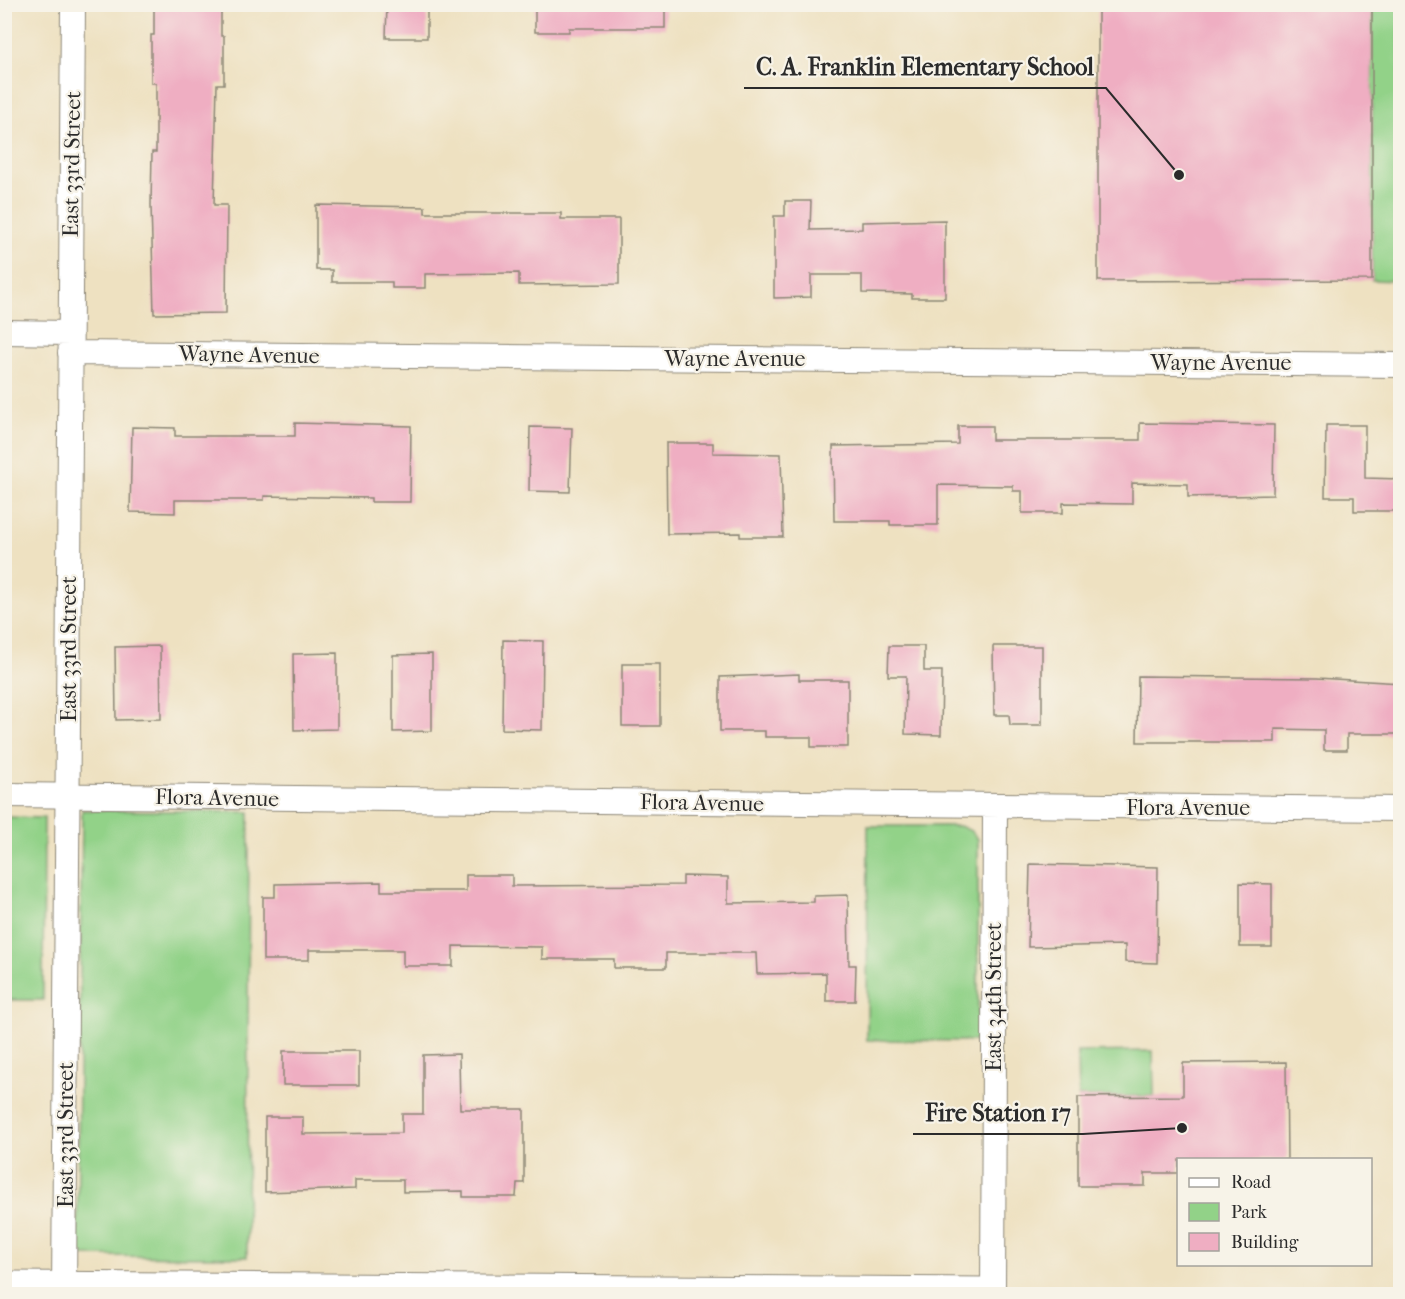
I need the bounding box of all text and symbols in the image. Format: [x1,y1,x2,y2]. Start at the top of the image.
callout: C. A. Franklin Elementary School [744,46,1106,88]
text: C. A. Franklin Elementary School [756,53,1094,81]
street label: East 33rd Street [58,91,86,237]
street label: Wayne Avenue [177,341,320,369]
street label: Wayne Avenue [664,346,806,372]
street label: Wayne Avenue [1150,350,1292,376]
street label: East 33rd Street [56,576,82,722]
street label: Flora Avenue [155,784,279,812]
street label: Flora Avenue [640,789,764,817]
street label: Flora Avenue [1126,795,1250,821]
street label: East 34th Street [981,922,1007,1072]
street label: East 33rd Street [53,1062,79,1208]
callout: Fire Station 17 [913,1092,1083,1134]
text: Fire Station 17 [924,1099,1071,1127]
legend [1177,1158,1372,1266]
text: Road [1231,1172,1271,1193]
text: Park [1231,1202,1268,1223]
text: Building [1231,1232,1299,1253]

